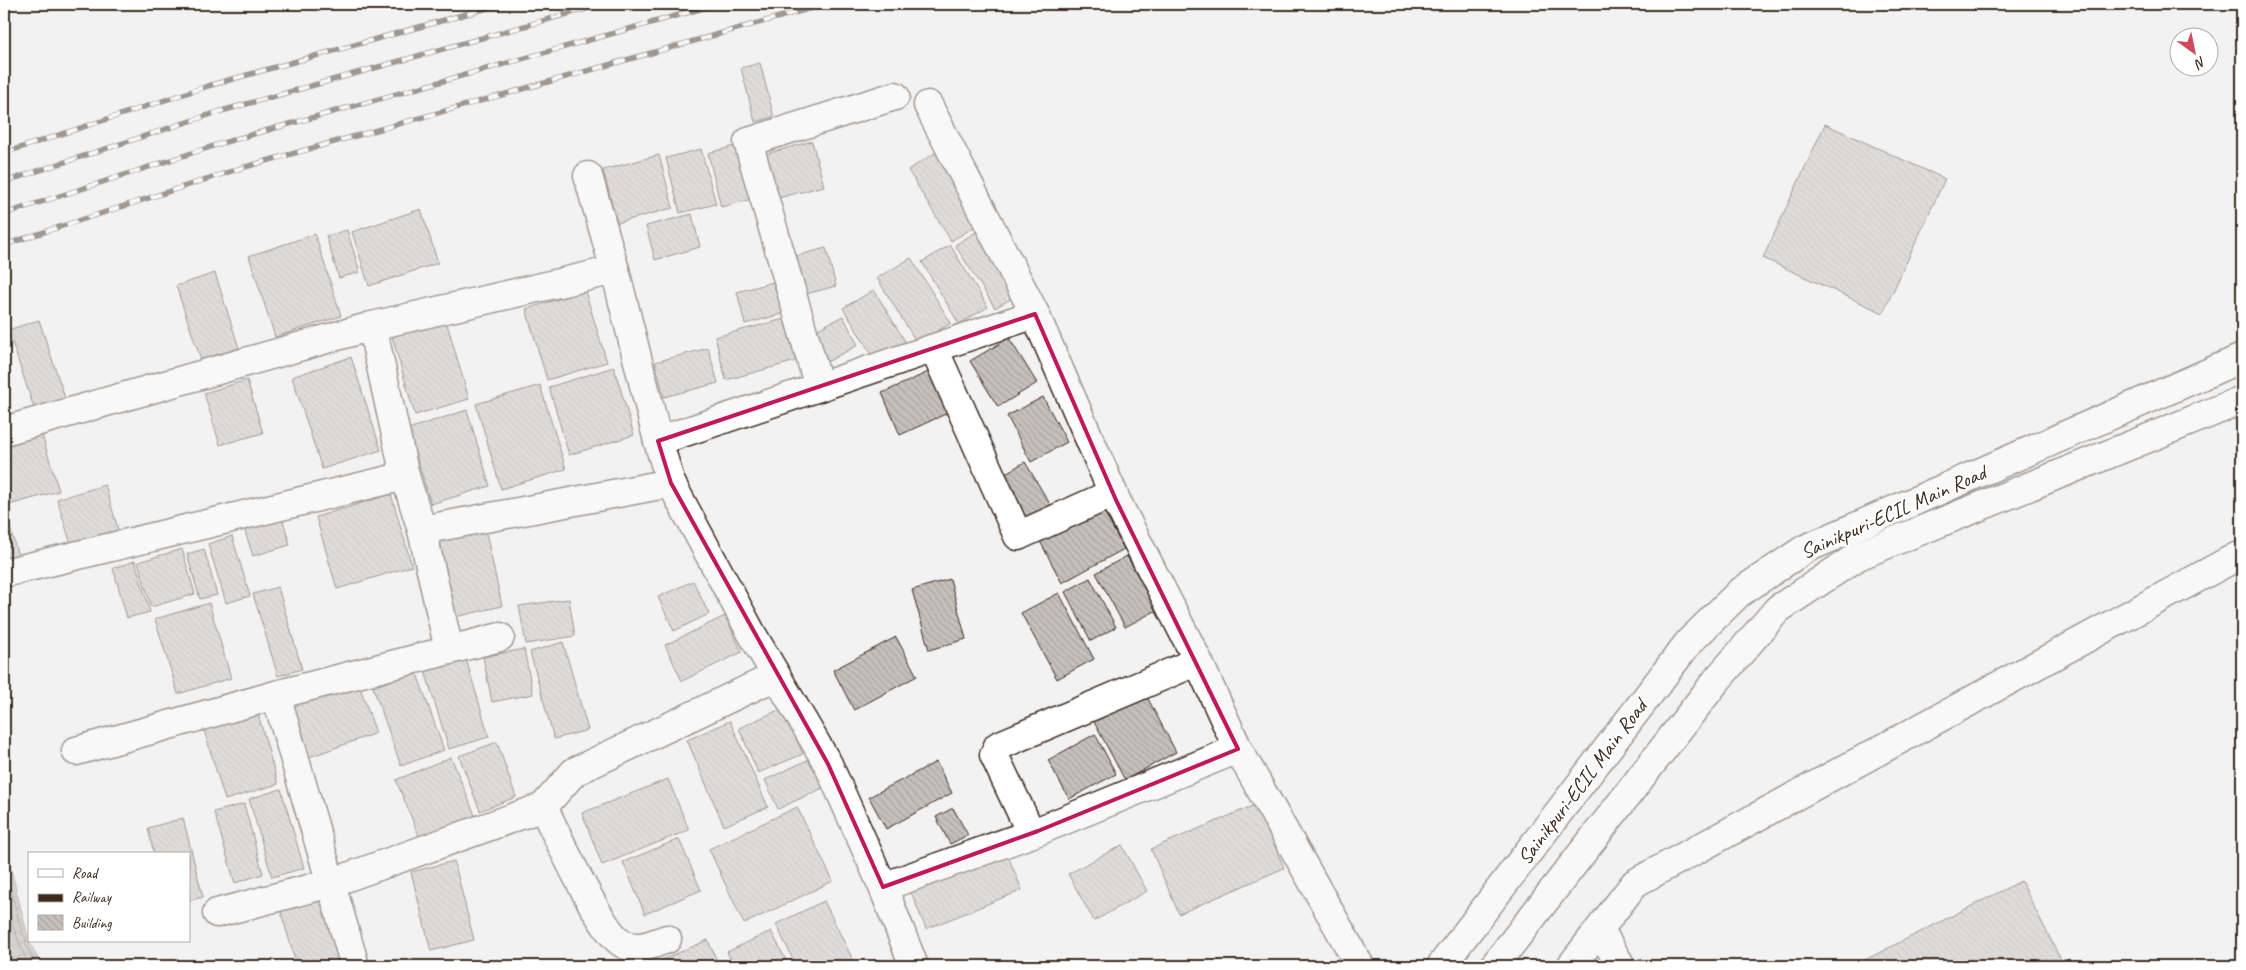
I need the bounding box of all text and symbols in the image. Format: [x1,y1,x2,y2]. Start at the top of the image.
north arrow [2168,28,2218,78]
text: N [2191,53,2209,73]
street label: Sainikpuri-ECIL Main Road [1796,458,1993,565]
street label: Sainikpuri-ECIL Main Road [1511,691,1655,870]
legend [28,852,190,942]
text: Road [72,864,99,883]
text: Railway [72,888,113,907]
text: Building [72,914,112,933]

